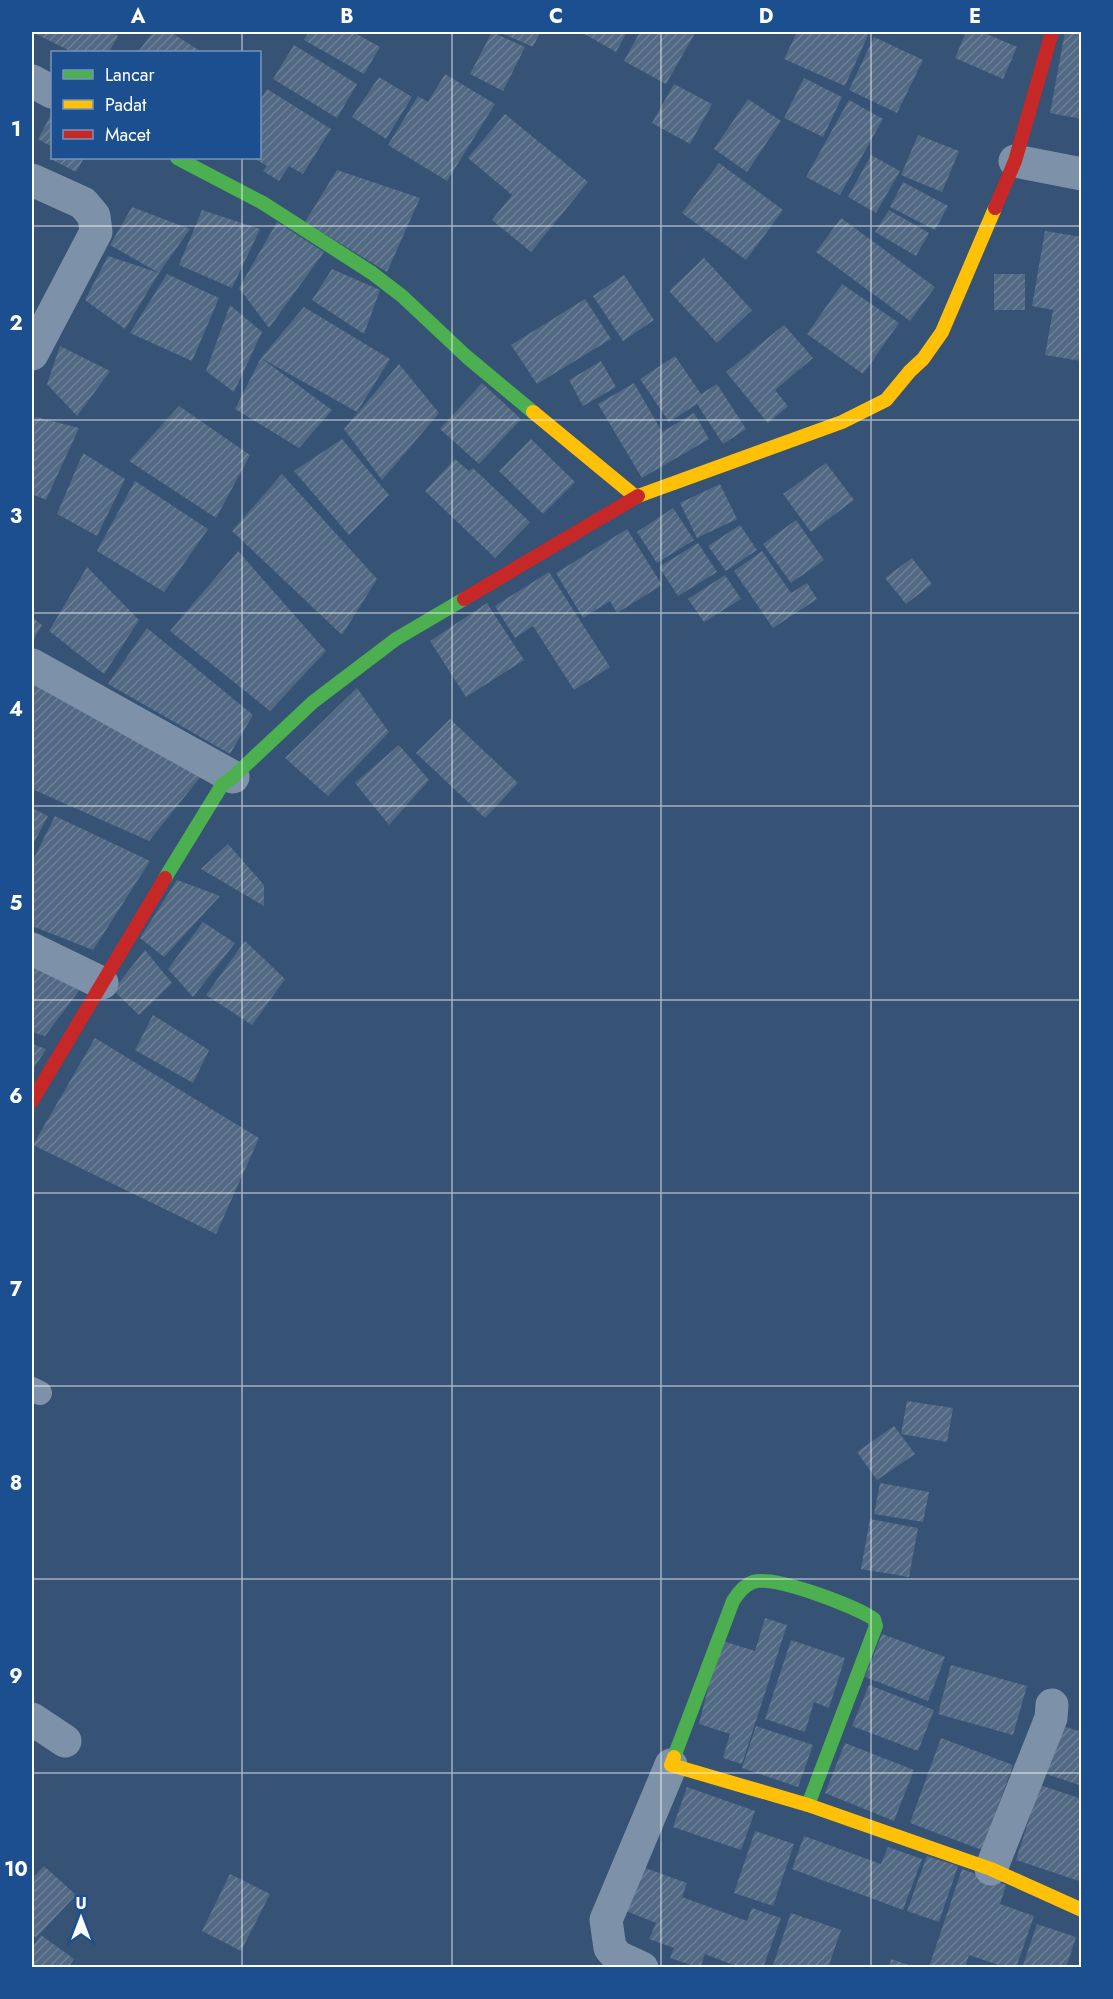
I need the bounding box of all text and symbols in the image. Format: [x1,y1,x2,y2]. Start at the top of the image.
text: A [130,2,146,31]
text: B [340,2,354,31]
text: C [549,2,563,31]
text: D [759,2,773,31]
text: E [969,2,981,31]
legend [51,51,261,159]
text: Lancar [105,62,155,88]
text: Padat [105,92,147,118]
text: 1 [11,115,21,144]
text: Macet [105,122,151,148]
text: 2 [9,309,23,338]
text: 3 [10,502,22,531]
text: 4 [9,695,23,724]
text: 5 [10,889,23,918]
text: 6 [9,1082,23,1111]
text: 7 [10,1275,23,1304]
text: 8 [10,1469,22,1498]
text: 9 [9,1662,23,1691]
text: 10 [4,1855,28,1884]
north arrow [51,1888,111,1948]
text: U [75,1892,87,1915]

